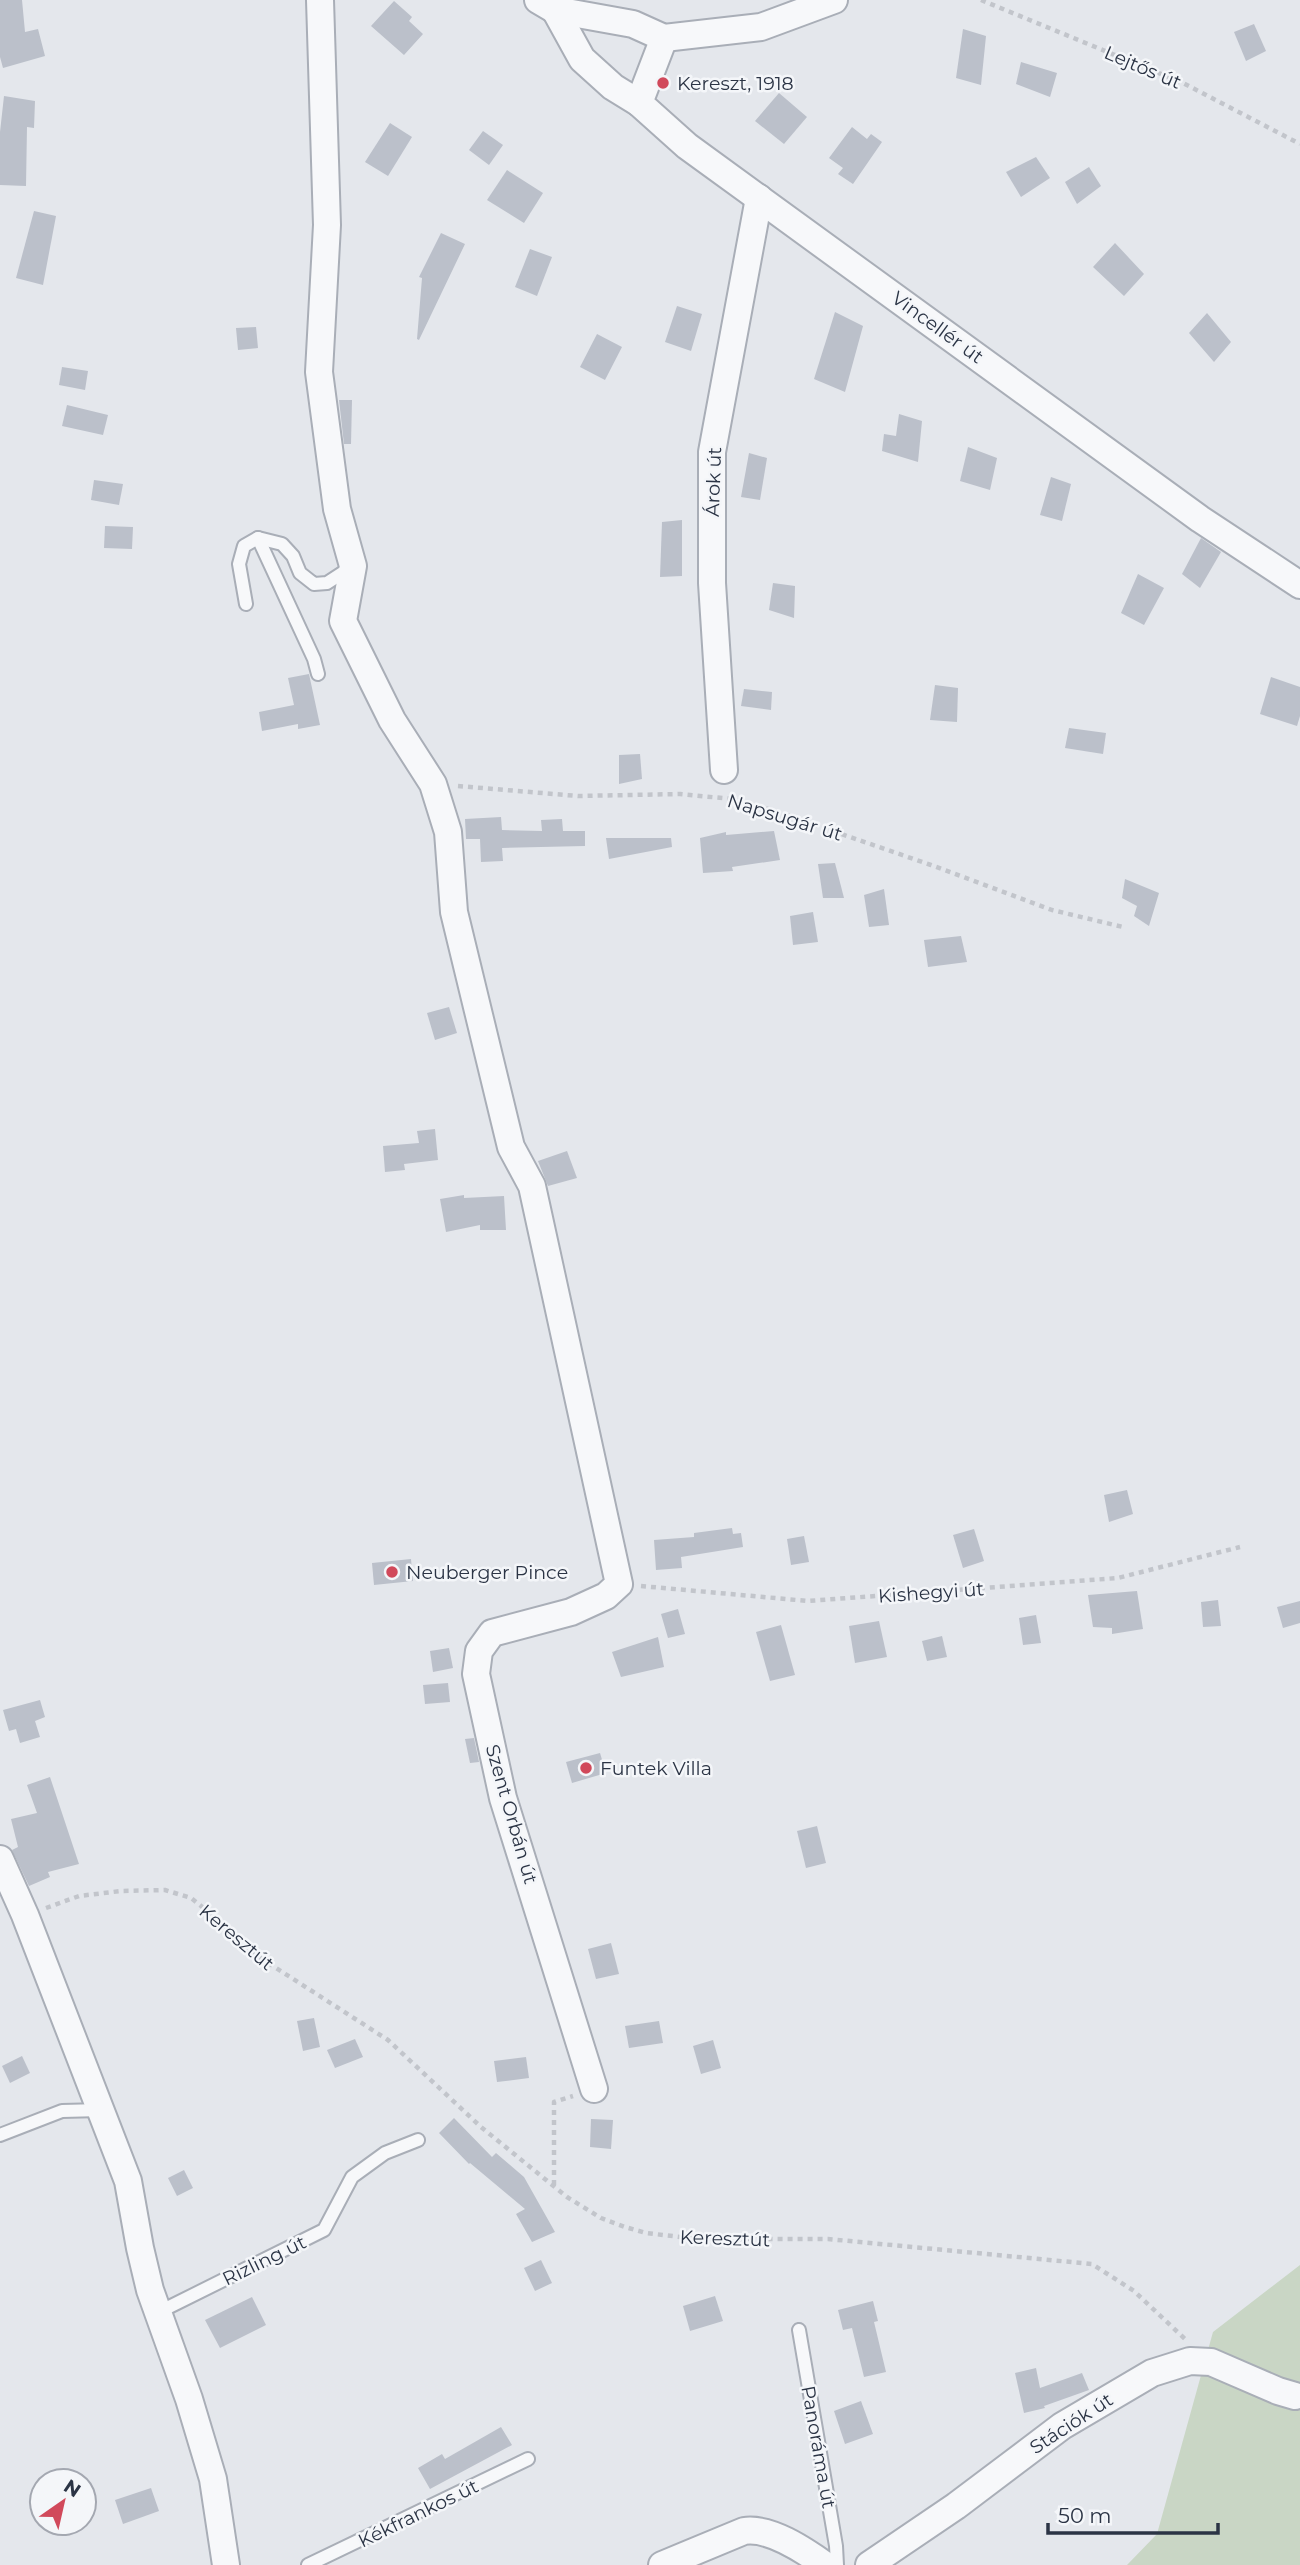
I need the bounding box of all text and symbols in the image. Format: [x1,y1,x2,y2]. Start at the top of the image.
street label: Lejtős út [1101,41,1185,94]
place label: Kereszt, 1918 [677,72,794,95]
marker: Kereszt, 1918 [655,75,671,91]
street label: Vincellér út [887,286,988,369]
street label: Árok út [701,446,726,517]
street label: Napsugár út [725,789,845,846]
place label: Neuberger Pince [406,1561,568,1584]
marker: Neuberger Pince [384,1564,400,1580]
street label: Kishegyi út [877,1577,985,1608]
street label: Szent Orbán út [481,1742,542,1887]
place label: Funtek Villa [600,1757,712,1780]
marker: Funtek Villa [578,1760,594,1776]
street label: Keresztút [195,1899,279,1975]
street label: Keresztút [679,2225,771,2252]
street label: Rizling út [219,2230,310,2291]
street label: Panoráma út [796,2384,841,2511]
street label: Stációk út [1025,2388,1117,2459]
north arrow [28,2467,98,2537]
text: N [59,2474,85,2502]
street label: Kékfrankos út [354,2474,482,2552]
scale bar [1048,2492,1218,2536]
text: 50 m [1058,2503,1112,2528]

